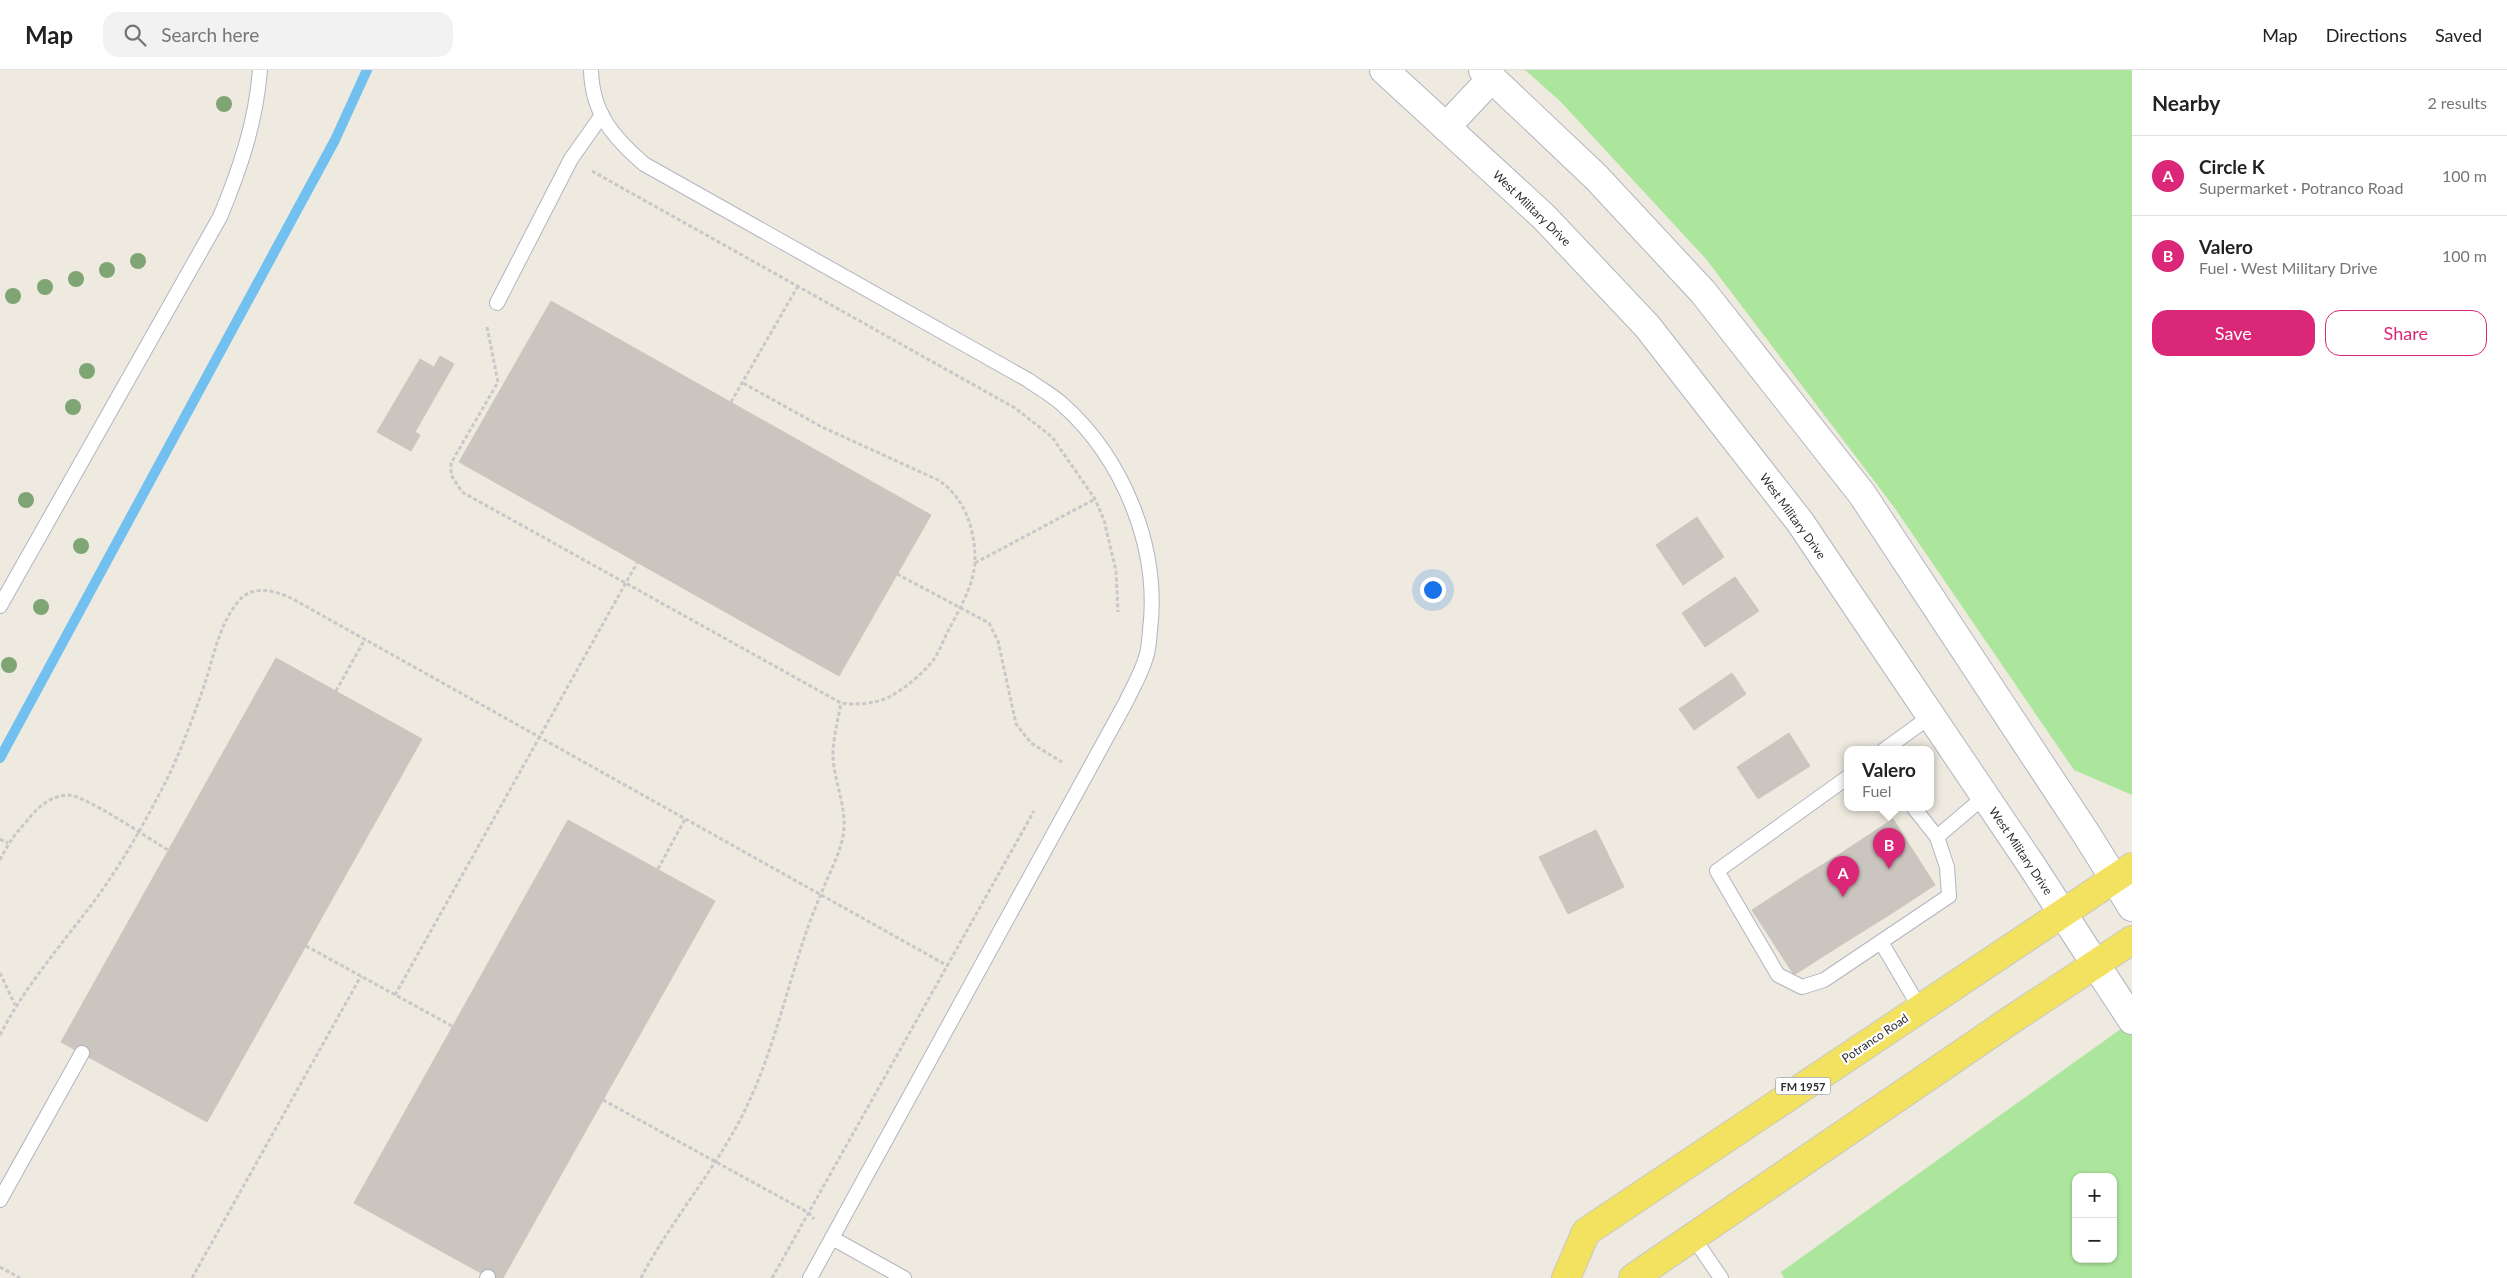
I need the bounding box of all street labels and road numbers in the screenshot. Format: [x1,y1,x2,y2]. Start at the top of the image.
street label: West Military Drive [1490,167,1574,249]
street label: West Military Drive [1757,470,1829,562]
street label: West Military Drive [1986,804,2056,898]
street label: Potranco Road [1839,1010,1911,1066]
road number: FM 1957 [1776,1078,1830,1094]

